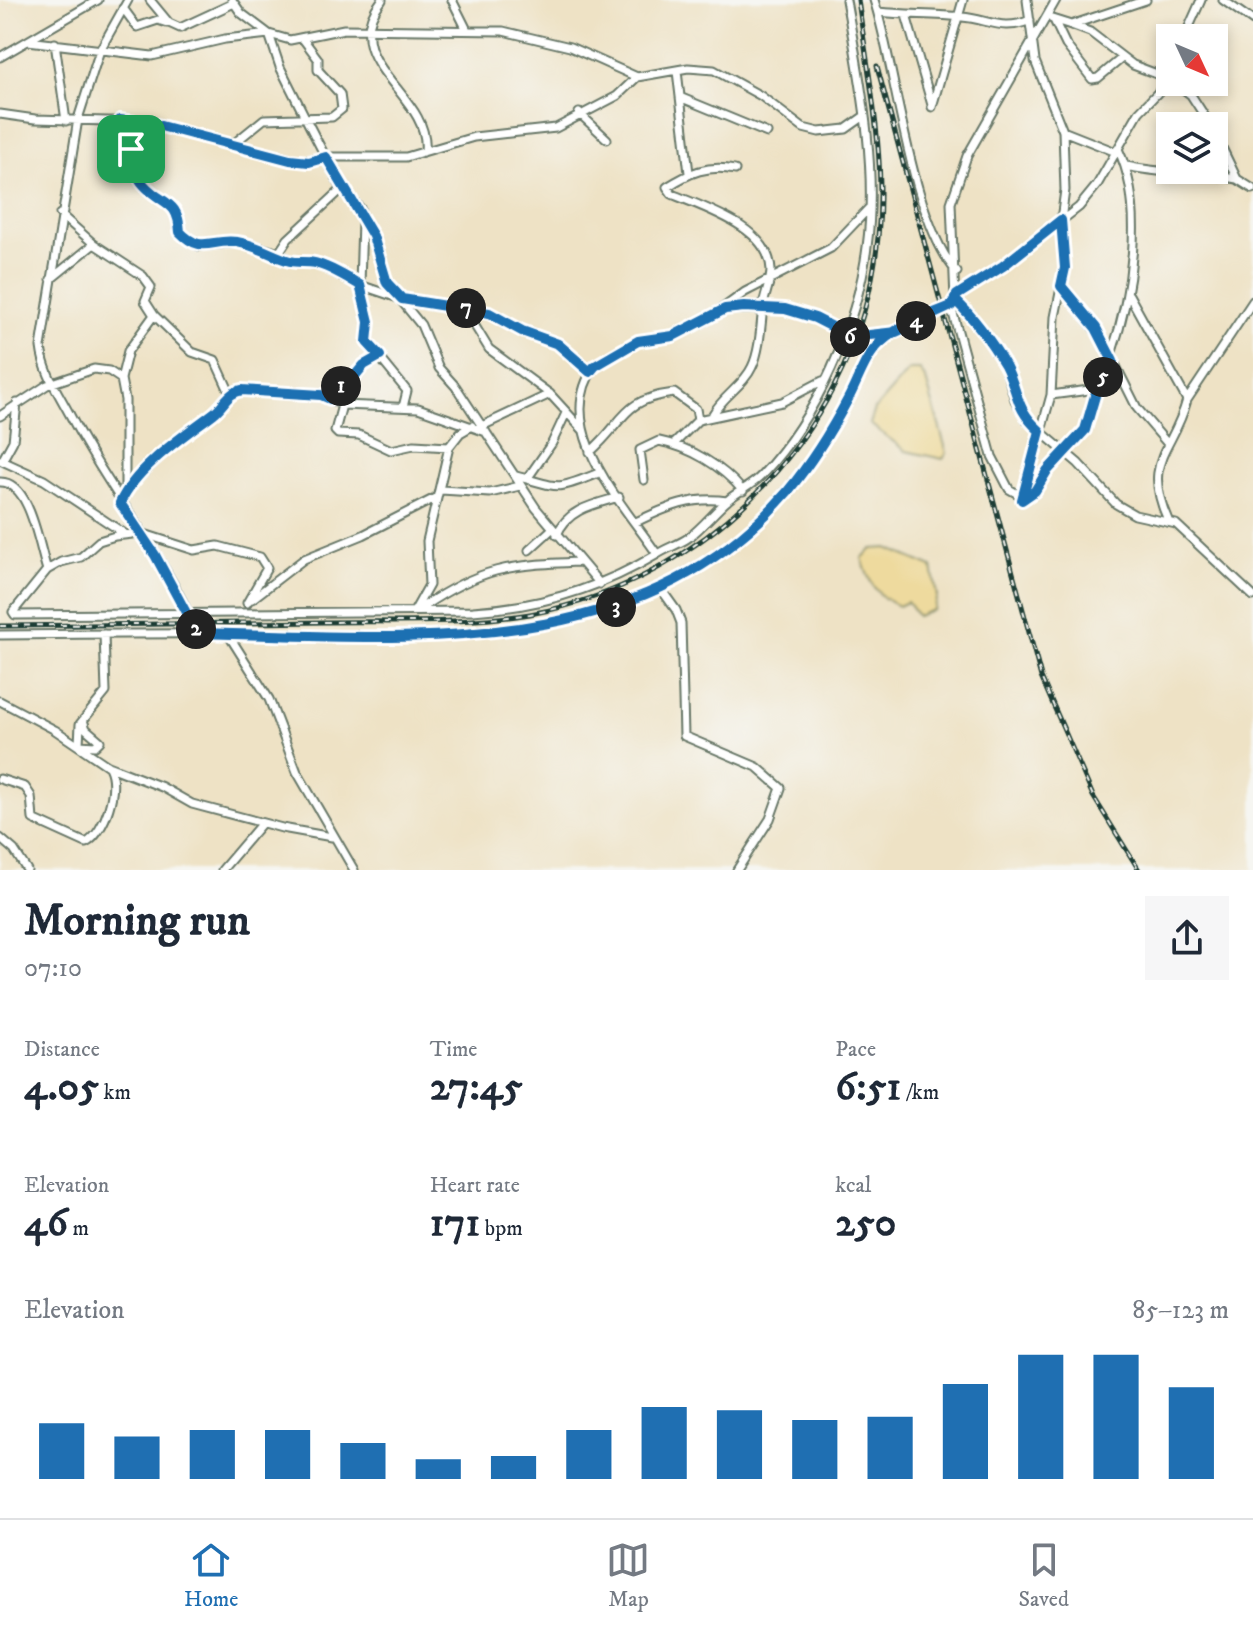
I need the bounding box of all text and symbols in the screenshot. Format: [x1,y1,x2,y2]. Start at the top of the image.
north arrow [1156,24,1228,96]
map controls [1156,24,1228,184]
button: layers [1156,112,1228,184]
pin [97,115,165,183]
icon: arrive [109,127,153,171]
pin: 7 [446,288,486,328]
text: 7 [460,294,472,321]
pin: 4 [896,301,936,341]
text: 4 [910,307,922,334]
pin: 6 [830,317,870,357]
text: 6 [844,323,856,350]
pin: 5 [1083,357,1123,397]
text: 5 [1098,363,1108,390]
pin: 1 [321,366,361,406]
text: 1 [337,372,345,399]
pin: 3 [596,587,636,627]
text: 3 [612,593,620,620]
pin: 2 [176,609,216,649]
text: 2 [191,615,201,642]
text: Morning run [24,894,250,949]
button: share [1145,896,1229,980]
text: 07:10 [24,952,82,985]
text: Distance [24,1036,100,1063]
text: Time [430,1036,477,1063]
text: Pace [835,1036,876,1063]
text: 4.05 [24,1063,99,1113]
text: 27:45 [430,1063,523,1113]
text: 6:51 [835,1063,901,1113]
text: km [99,1079,131,1106]
text: /km [901,1079,939,1106]
text: Elevation [24,1172,109,1199]
text: Heart rate [430,1172,520,1199]
text: kcal [835,1172,871,1199]
text: 46 [24,1199,68,1249]
text: 171 [430,1199,480,1249]
text: 250 [835,1199,896,1249]
text: m [68,1215,89,1242]
text: bpm [480,1215,523,1242]
text: Elevation [24,1294,125,1327]
text: 85–123 m [1132,1294,1229,1327]
tab: Home [184,1538,238,1613]
tab: Map [606,1538,650,1613]
tab: Saved [1018,1538,1069,1613]

